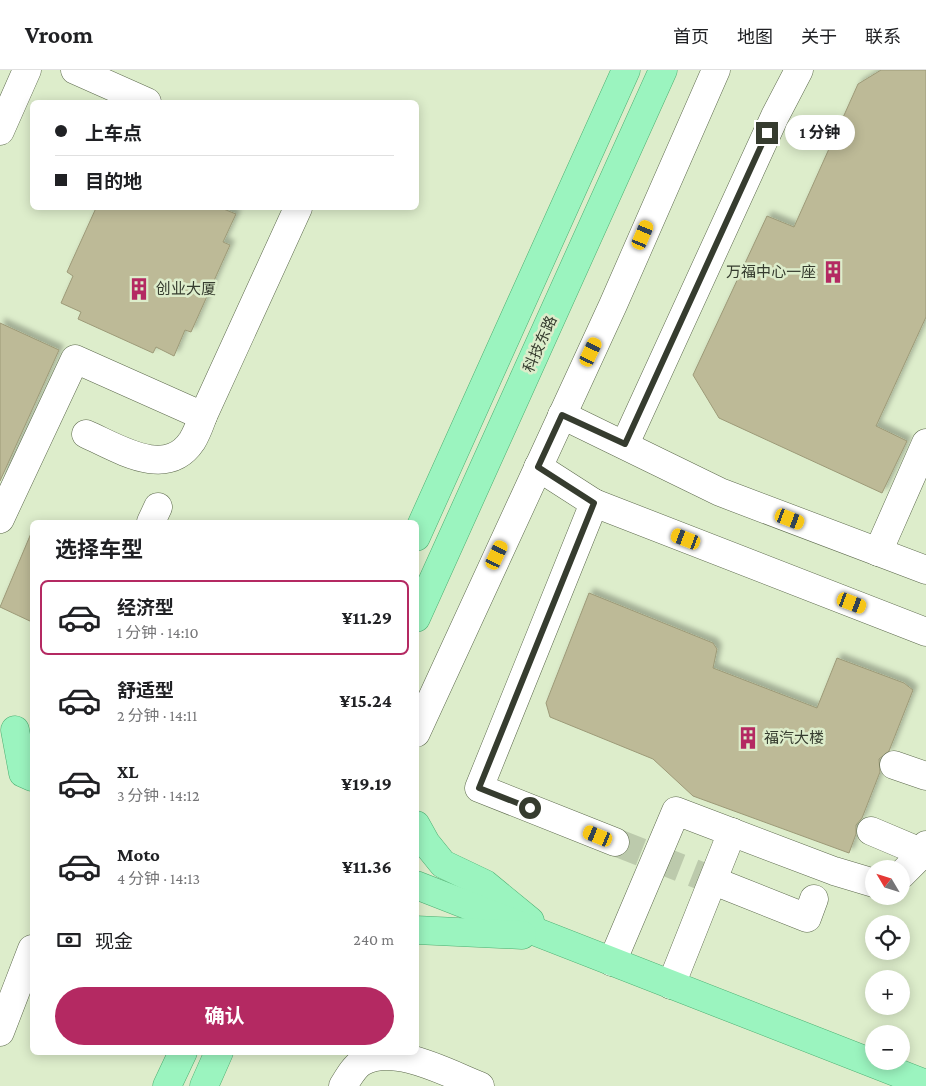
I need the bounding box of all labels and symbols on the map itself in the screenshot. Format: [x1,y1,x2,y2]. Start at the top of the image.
callout: 1 分钟 [784,116,854,150]
route end [756,122,778,144]
car [630,218,655,252]
building icon: 万福中心一座 [820,259,846,285]
place label: 万福中心一座 [726,264,816,280]
building icon: 创业大厦 [126,276,152,302]
place label: 创业大厦 [156,280,216,297]
street label: 科技东路 [520,313,560,375]
car [577,335,604,369]
car [773,507,806,531]
car [669,527,702,551]
car [483,538,510,572]
car [835,591,868,615]
building icon: 福汽大楼 [735,725,761,751]
place label: 福汽大楼 [764,730,824,746]
route start [519,797,541,819]
car [581,823,614,849]
north arrow [865,860,910,905]

